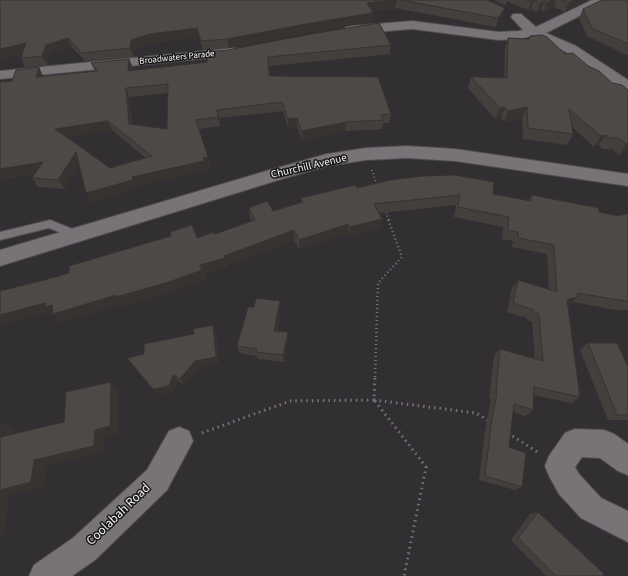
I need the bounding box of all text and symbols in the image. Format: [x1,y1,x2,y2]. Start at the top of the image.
street label: Broadwaters Parade [139,49,215,67]
street label: Churchill Avenue [270,152,348,182]
street label: Coolabah Road [84,481,154,549]

